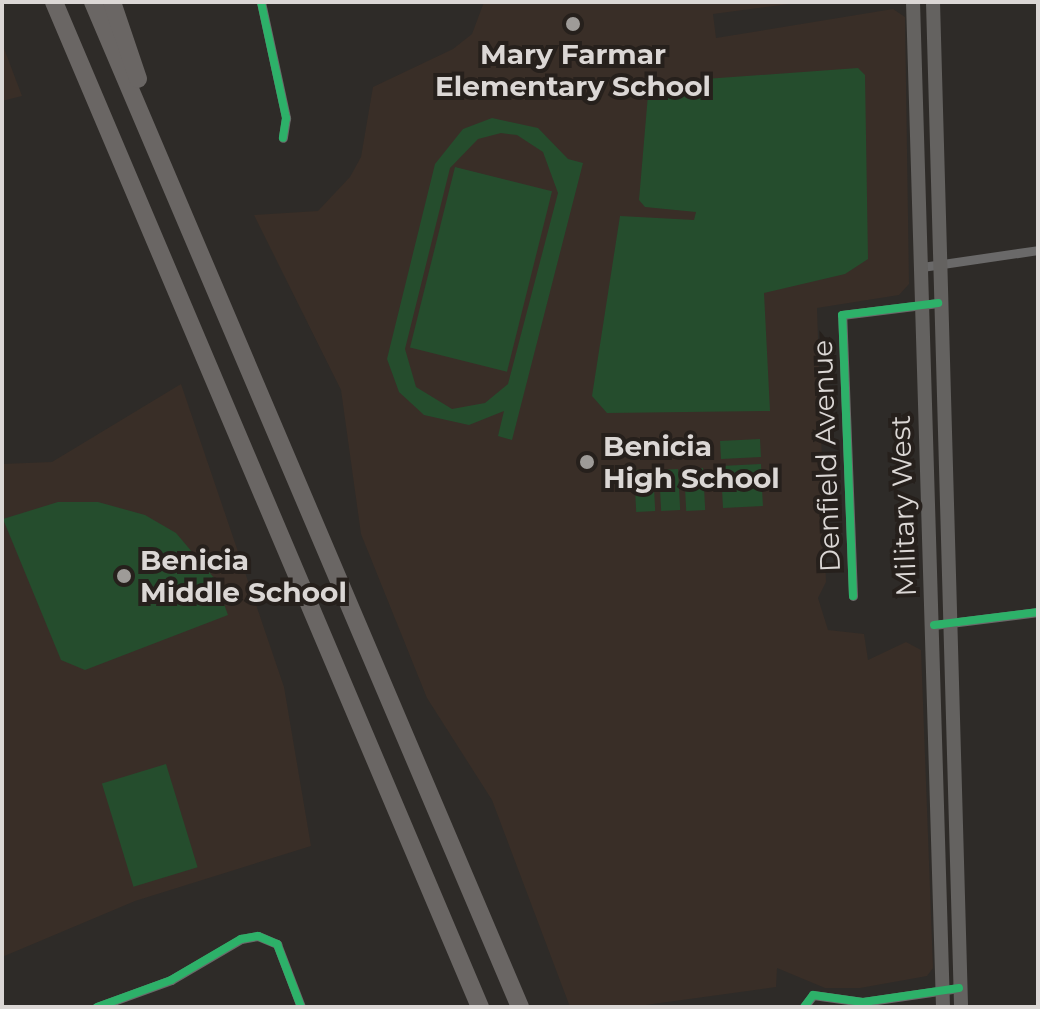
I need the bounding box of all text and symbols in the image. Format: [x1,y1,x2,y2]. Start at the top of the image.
marker: Mary Farmar Elementary School [564,15,582,33]
place label: Mary Farmar Elementary School [435,37,711,103]
street label: Denfield Avenue [805,339,847,573]
street label: Military West [883,415,923,597]
place label: Benicia High School [603,429,780,495]
marker: Benicia High School [578,453,596,471]
place label: Benicia Middle School [140,543,347,609]
marker: Benicia Middle School [115,567,133,585]

